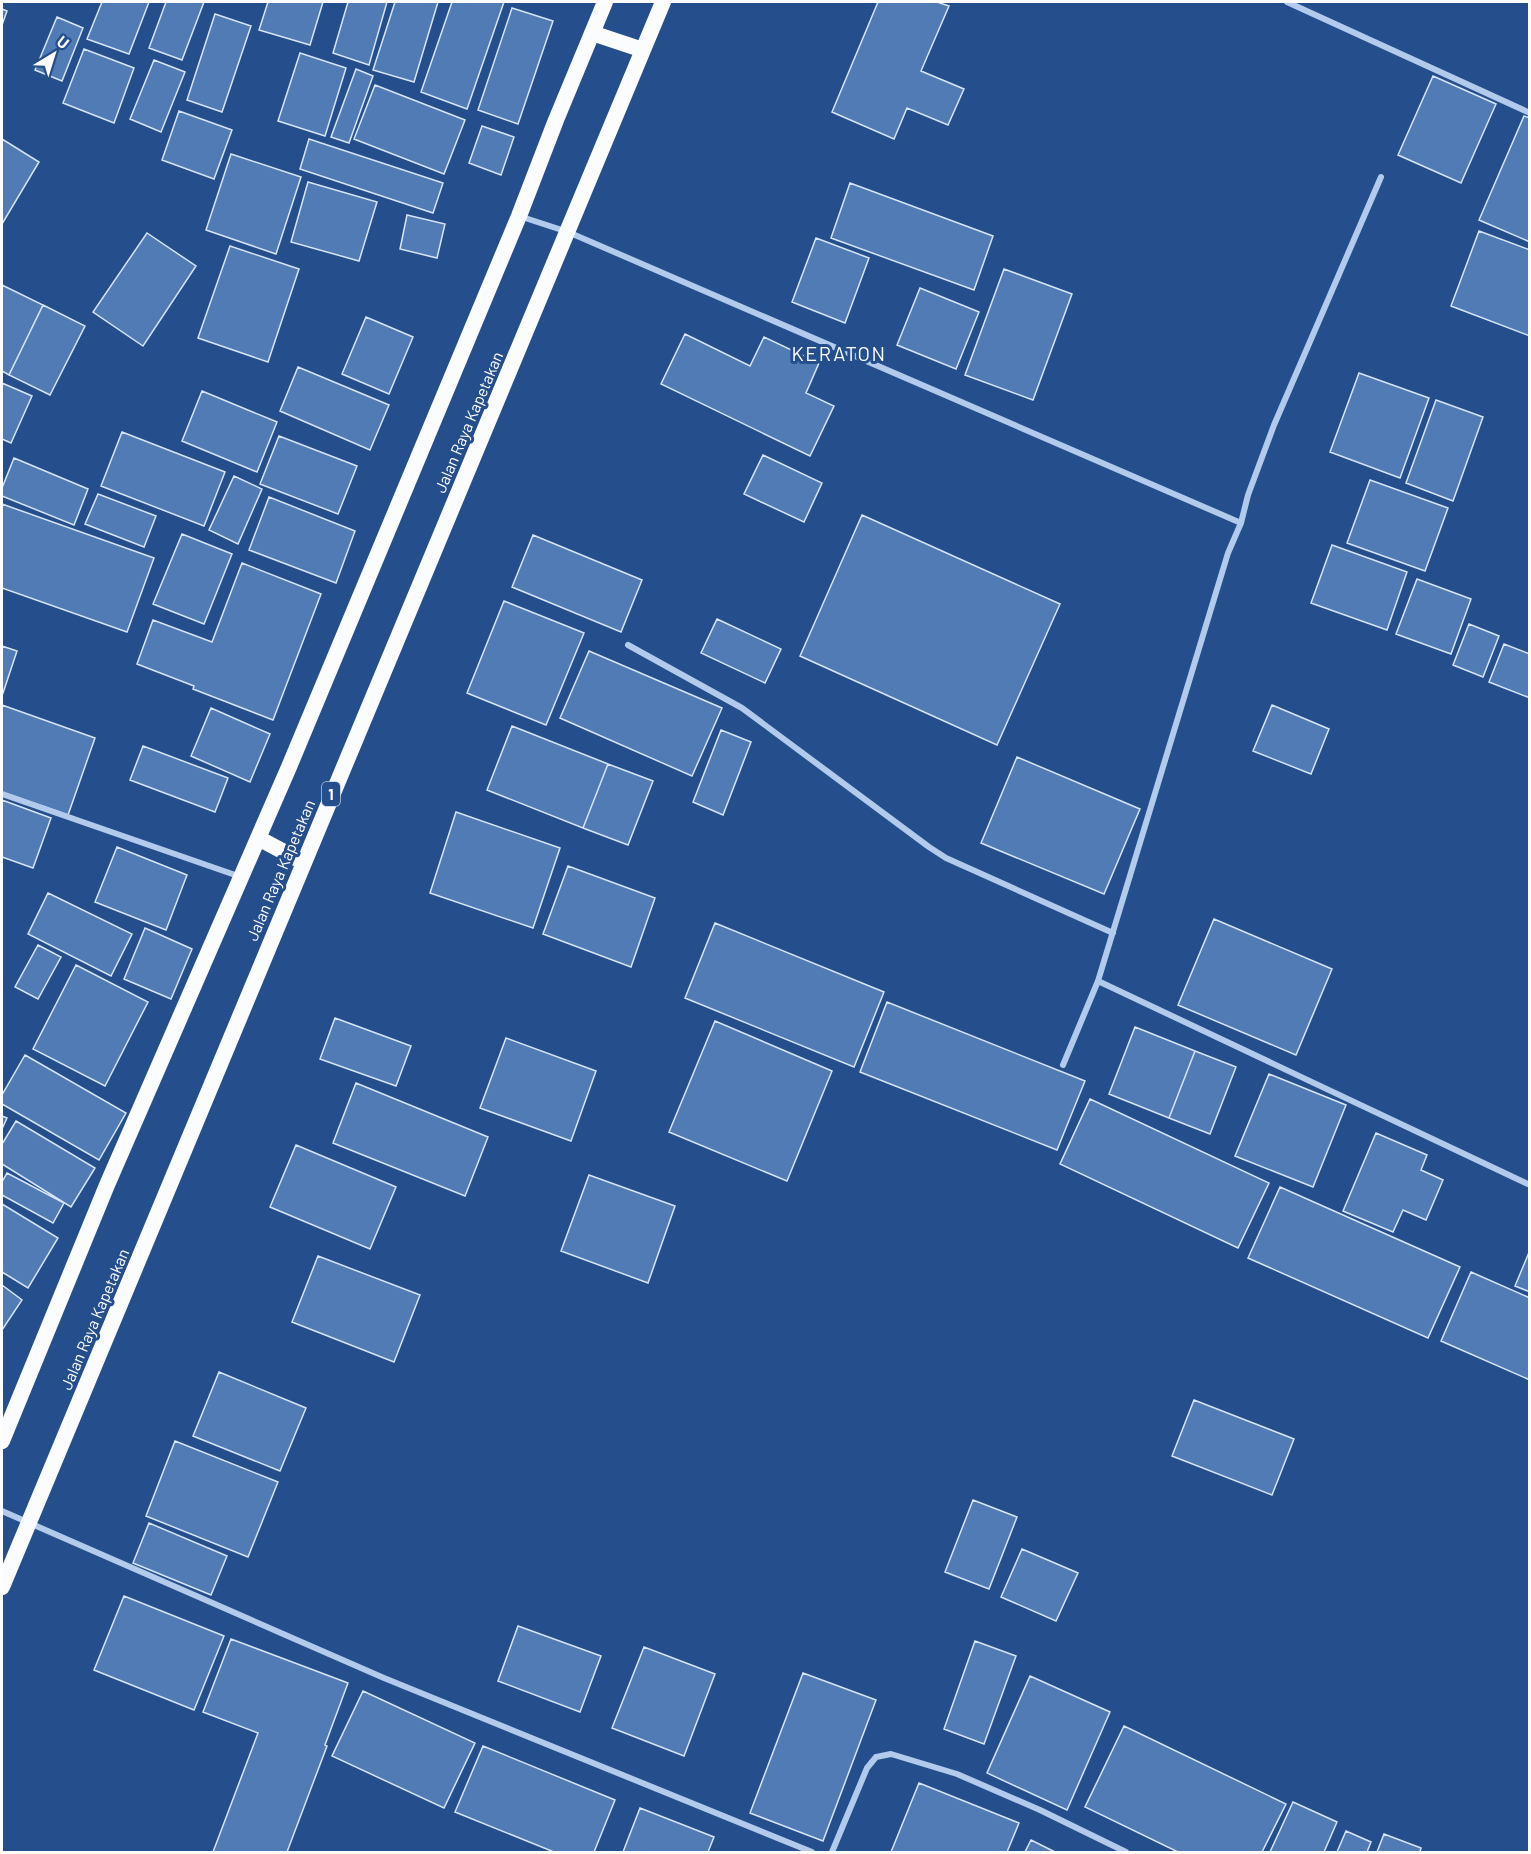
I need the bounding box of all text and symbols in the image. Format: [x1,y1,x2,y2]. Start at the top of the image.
north arrow [24,24,84,84]
text: U [54,31,73,52]
district label: KERATON [791,341,887,365]
street label: Jalan Raya Kapetakan [430,349,506,495]
road number: 1 [322,782,340,806]
street label: Jalan Raya Kapetakan [242,797,318,943]
street label: Jalan Raya Kapetakan [56,1246,132,1392]

